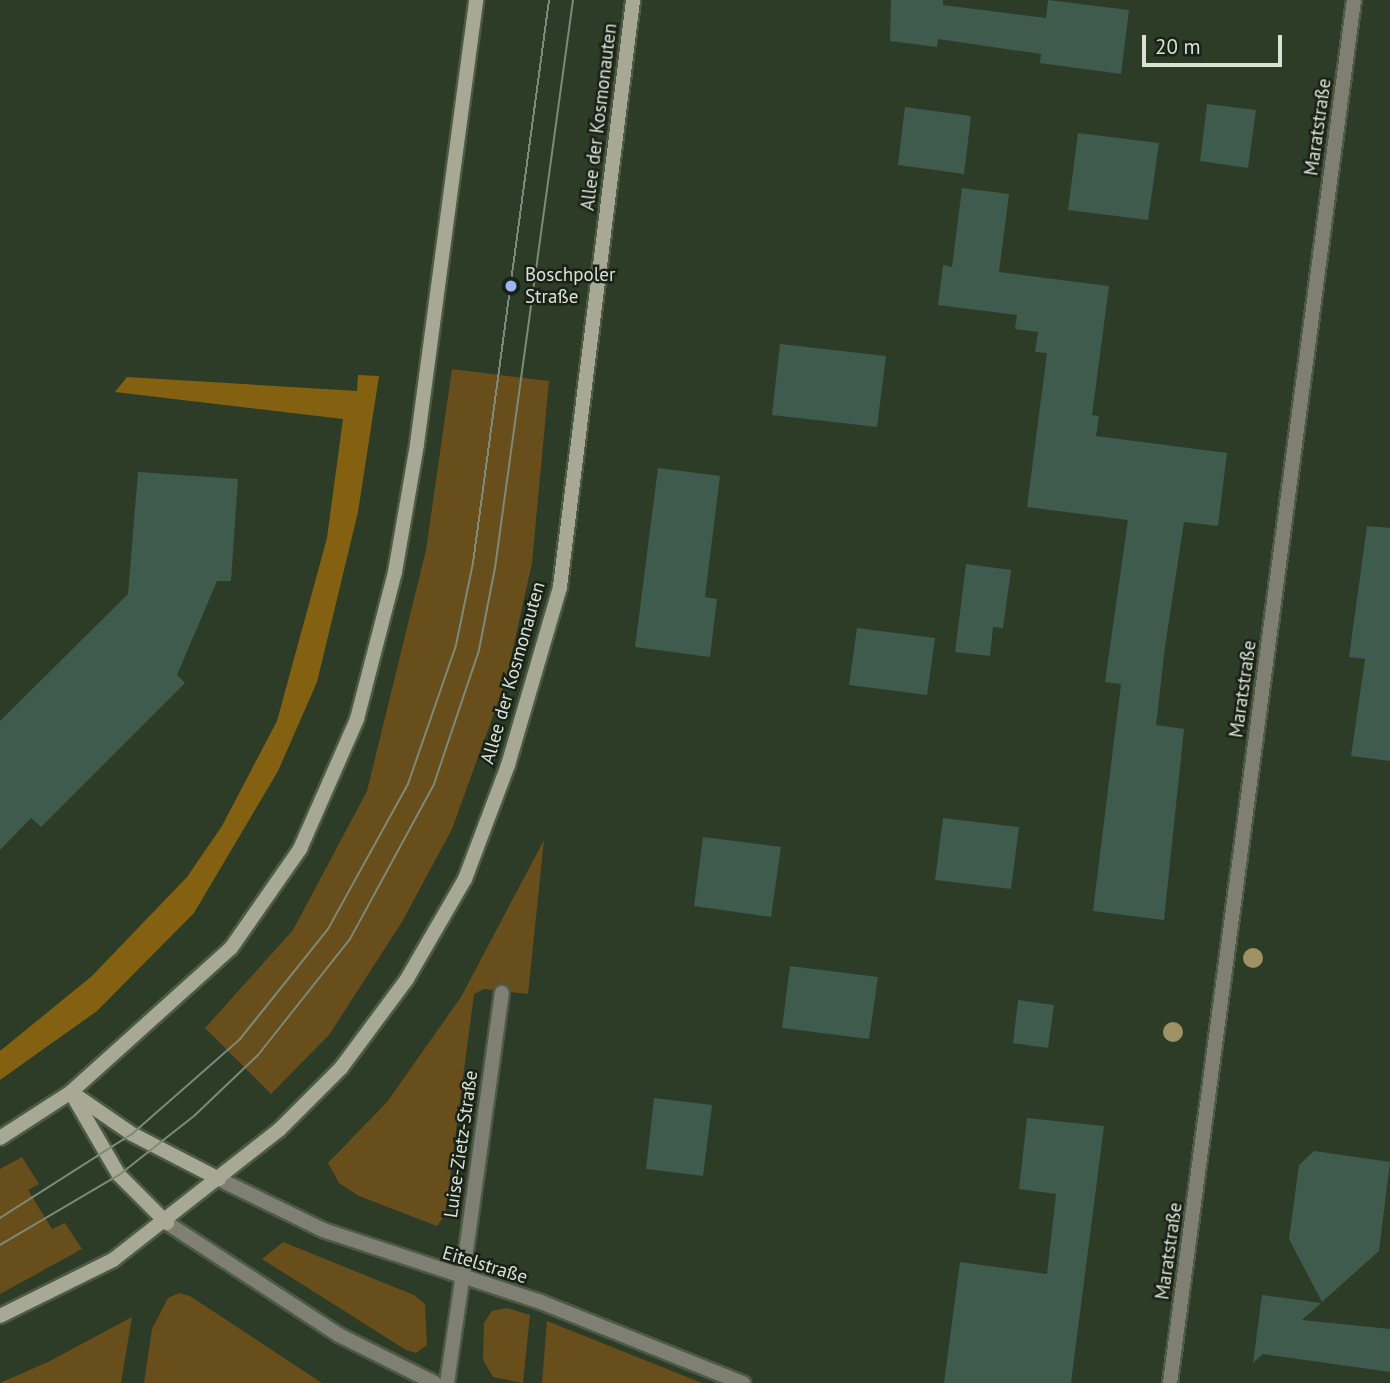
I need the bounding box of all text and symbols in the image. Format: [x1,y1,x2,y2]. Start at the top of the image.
scale bar [1145,21,1285,65]
street label: Allee der Kosmonauten [576,22,622,212]
text: 20 m [1155,33,1201,60]
street label: Maratstraße [1300,77,1336,177]
place label: Boschpoler Straße [525,264,615,308]
marker: Boschpoler Straße [503,278,519,294]
street label: Allee der Kosmonauten [476,579,550,767]
street label: Maratstraße [1225,639,1261,739]
street label: Luise-Zietz-Straße [439,1069,483,1219]
street label: Maratstraße [1151,1201,1187,1301]
street label: Eitelstraße [440,1241,530,1289]

